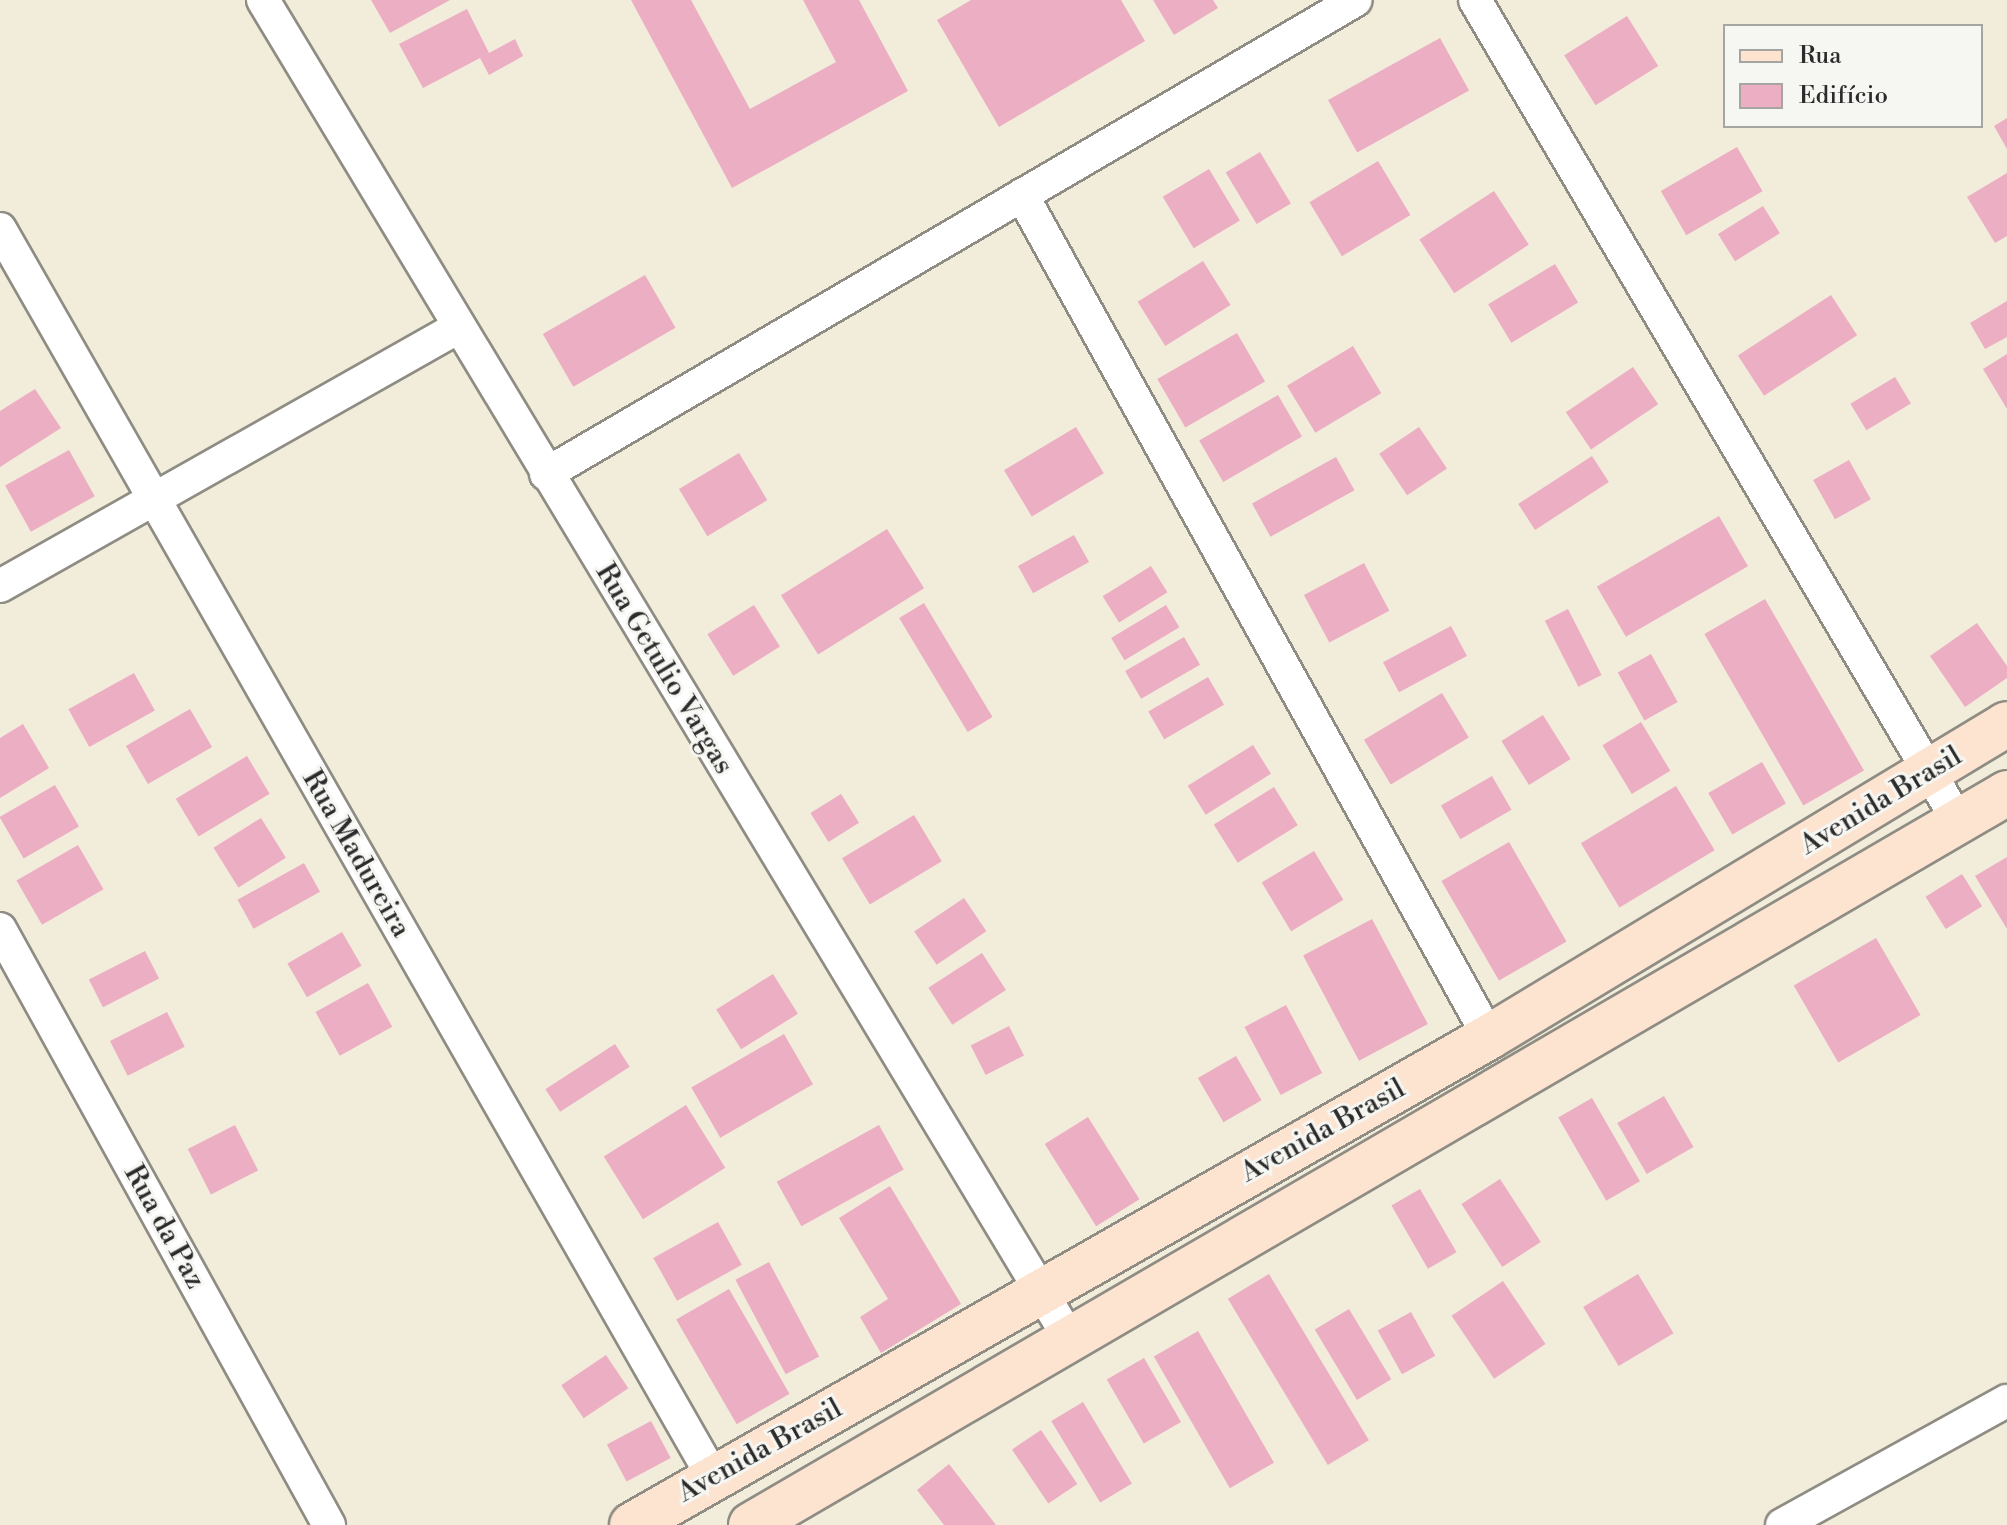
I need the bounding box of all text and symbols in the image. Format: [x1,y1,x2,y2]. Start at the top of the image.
legend [1723,24,1983,128]
text: Rua [1799,41,1841,71]
text: Edifício [1799,81,1888,111]
street label: Rua Getulio Vargas [588,558,740,780]
street label: Avenida Brasil [1794,740,1968,862]
street label: Rua Madureira [295,764,417,944]
street label: Avenida Brasil [1235,1072,1411,1190]
street label: Rua da Paz [116,1159,212,1295]
street label: Avenida Brasil [672,1392,848,1510]

